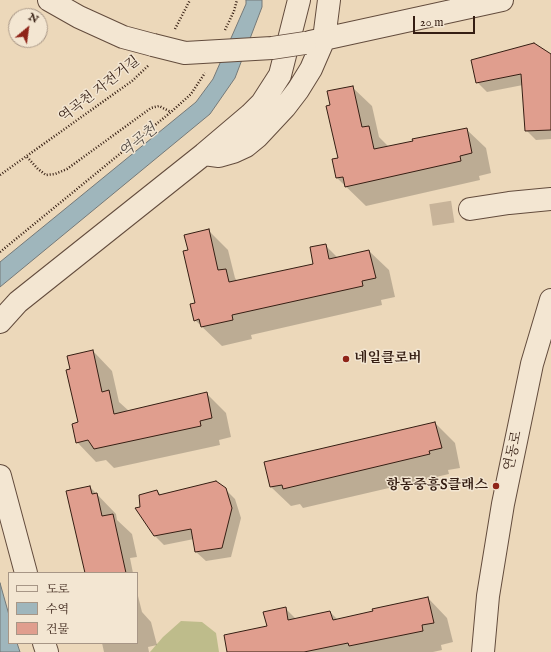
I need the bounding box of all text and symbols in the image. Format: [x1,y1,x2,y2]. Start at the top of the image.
north arrow [8,8,48,48]
scale bar [415,8,477,34]
text: N [26,10,41,27]
text: 20 m [420,15,443,30]
street label: 역곡천 자전거길 [56,53,144,127]
water label: 역곡천 [116,121,162,163]
place label: 네일클로버 [354,351,422,367]
marker: 네일클로버 [341,354,351,364]
street label: 연동로 [502,429,526,473]
place label: 항동중흥S클래스 [386,478,488,494]
marker: 항동중흥S클래스 [491,481,501,491]
legend [8,572,138,644]
text: 도로 [46,582,69,597]
text: 수역 [46,602,69,617]
text: 건물 [46,622,69,637]

